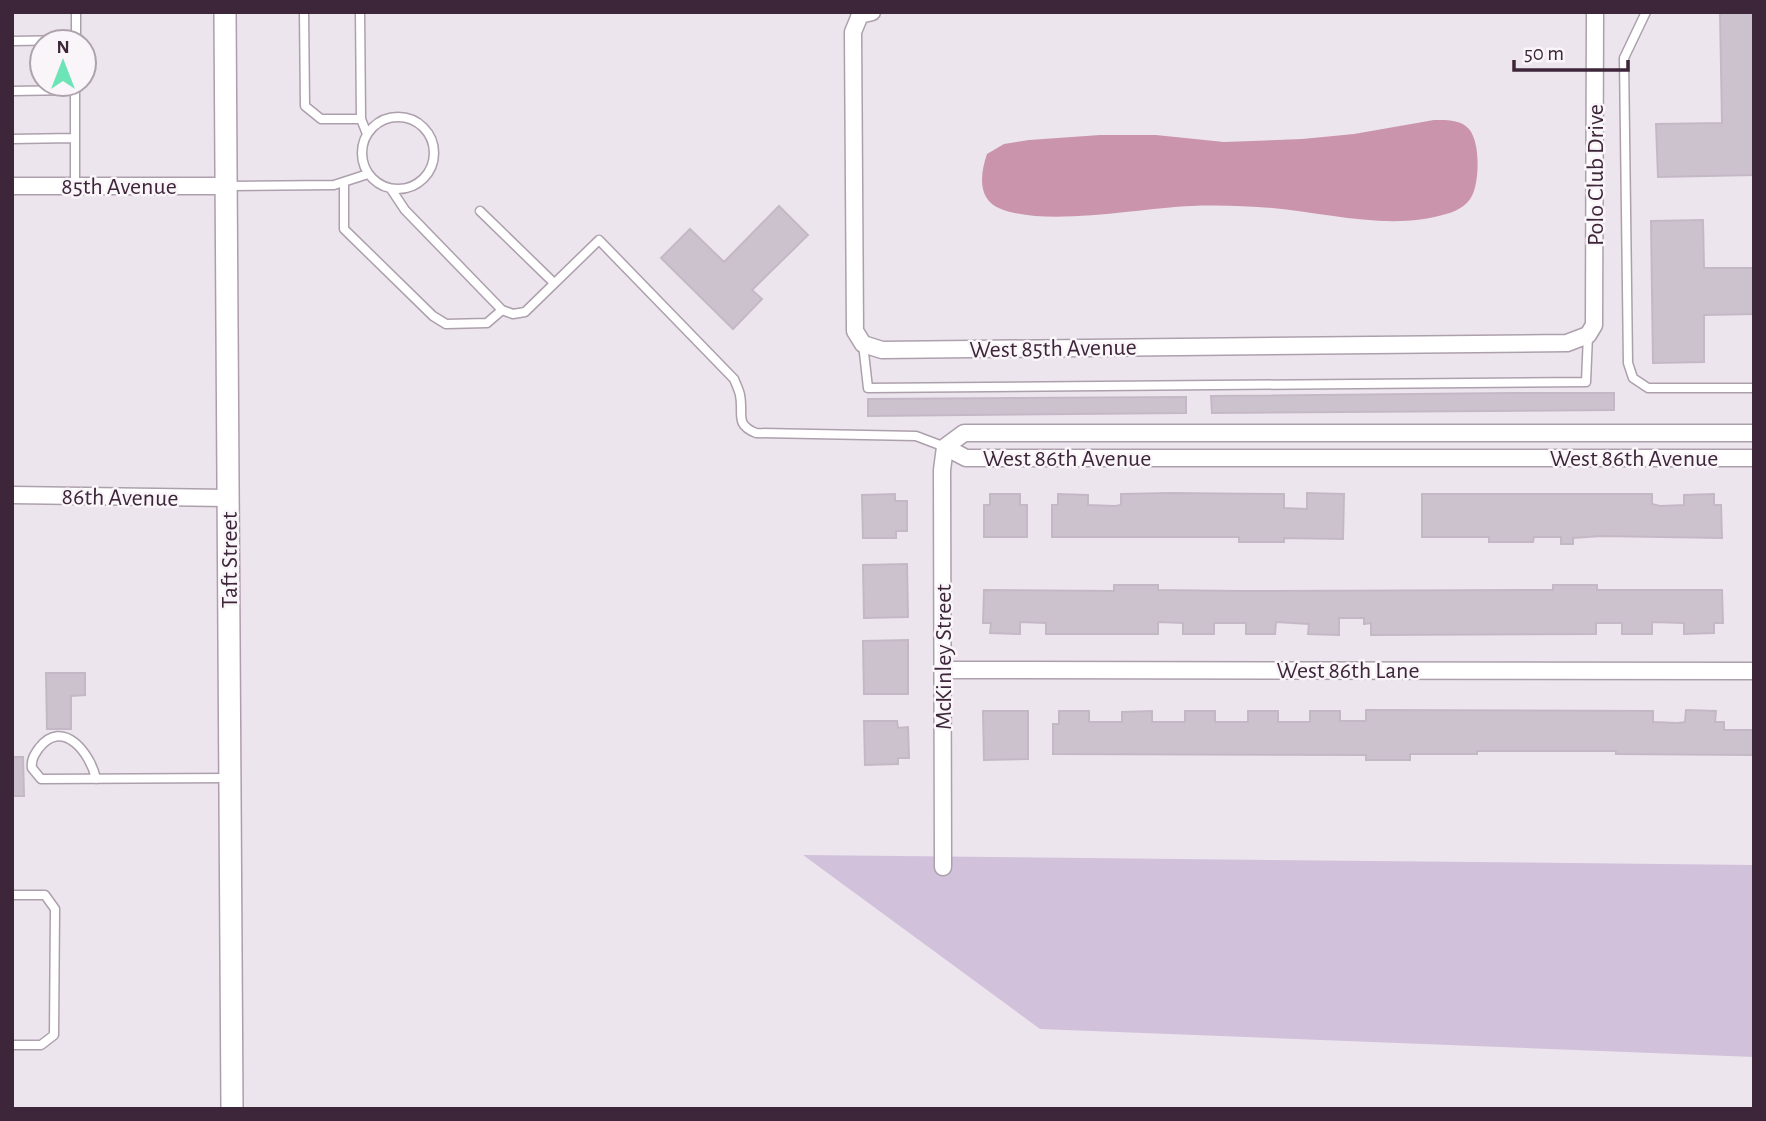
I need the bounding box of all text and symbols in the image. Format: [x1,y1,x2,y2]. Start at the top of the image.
north arrow [28,28,98,98]
scale bar [1514,28,1628,72]
text: N [56,38,70,57]
text: 50 m [1524,43,1564,64]
street label: Polo Club Drive [1584,104,1608,246]
street label: 85th Avenue [61,175,177,199]
street label: West 85th Avenue [969,336,1137,362]
street label: West 86th Avenue [983,447,1151,471]
street label: West 86th Avenue [1550,447,1718,471]
street label: 86th Avenue [61,485,179,511]
street label: Taft Street [218,511,242,608]
street label: McKinley Street [932,584,956,730]
street label: West 86th Lane [1277,659,1419,683]

